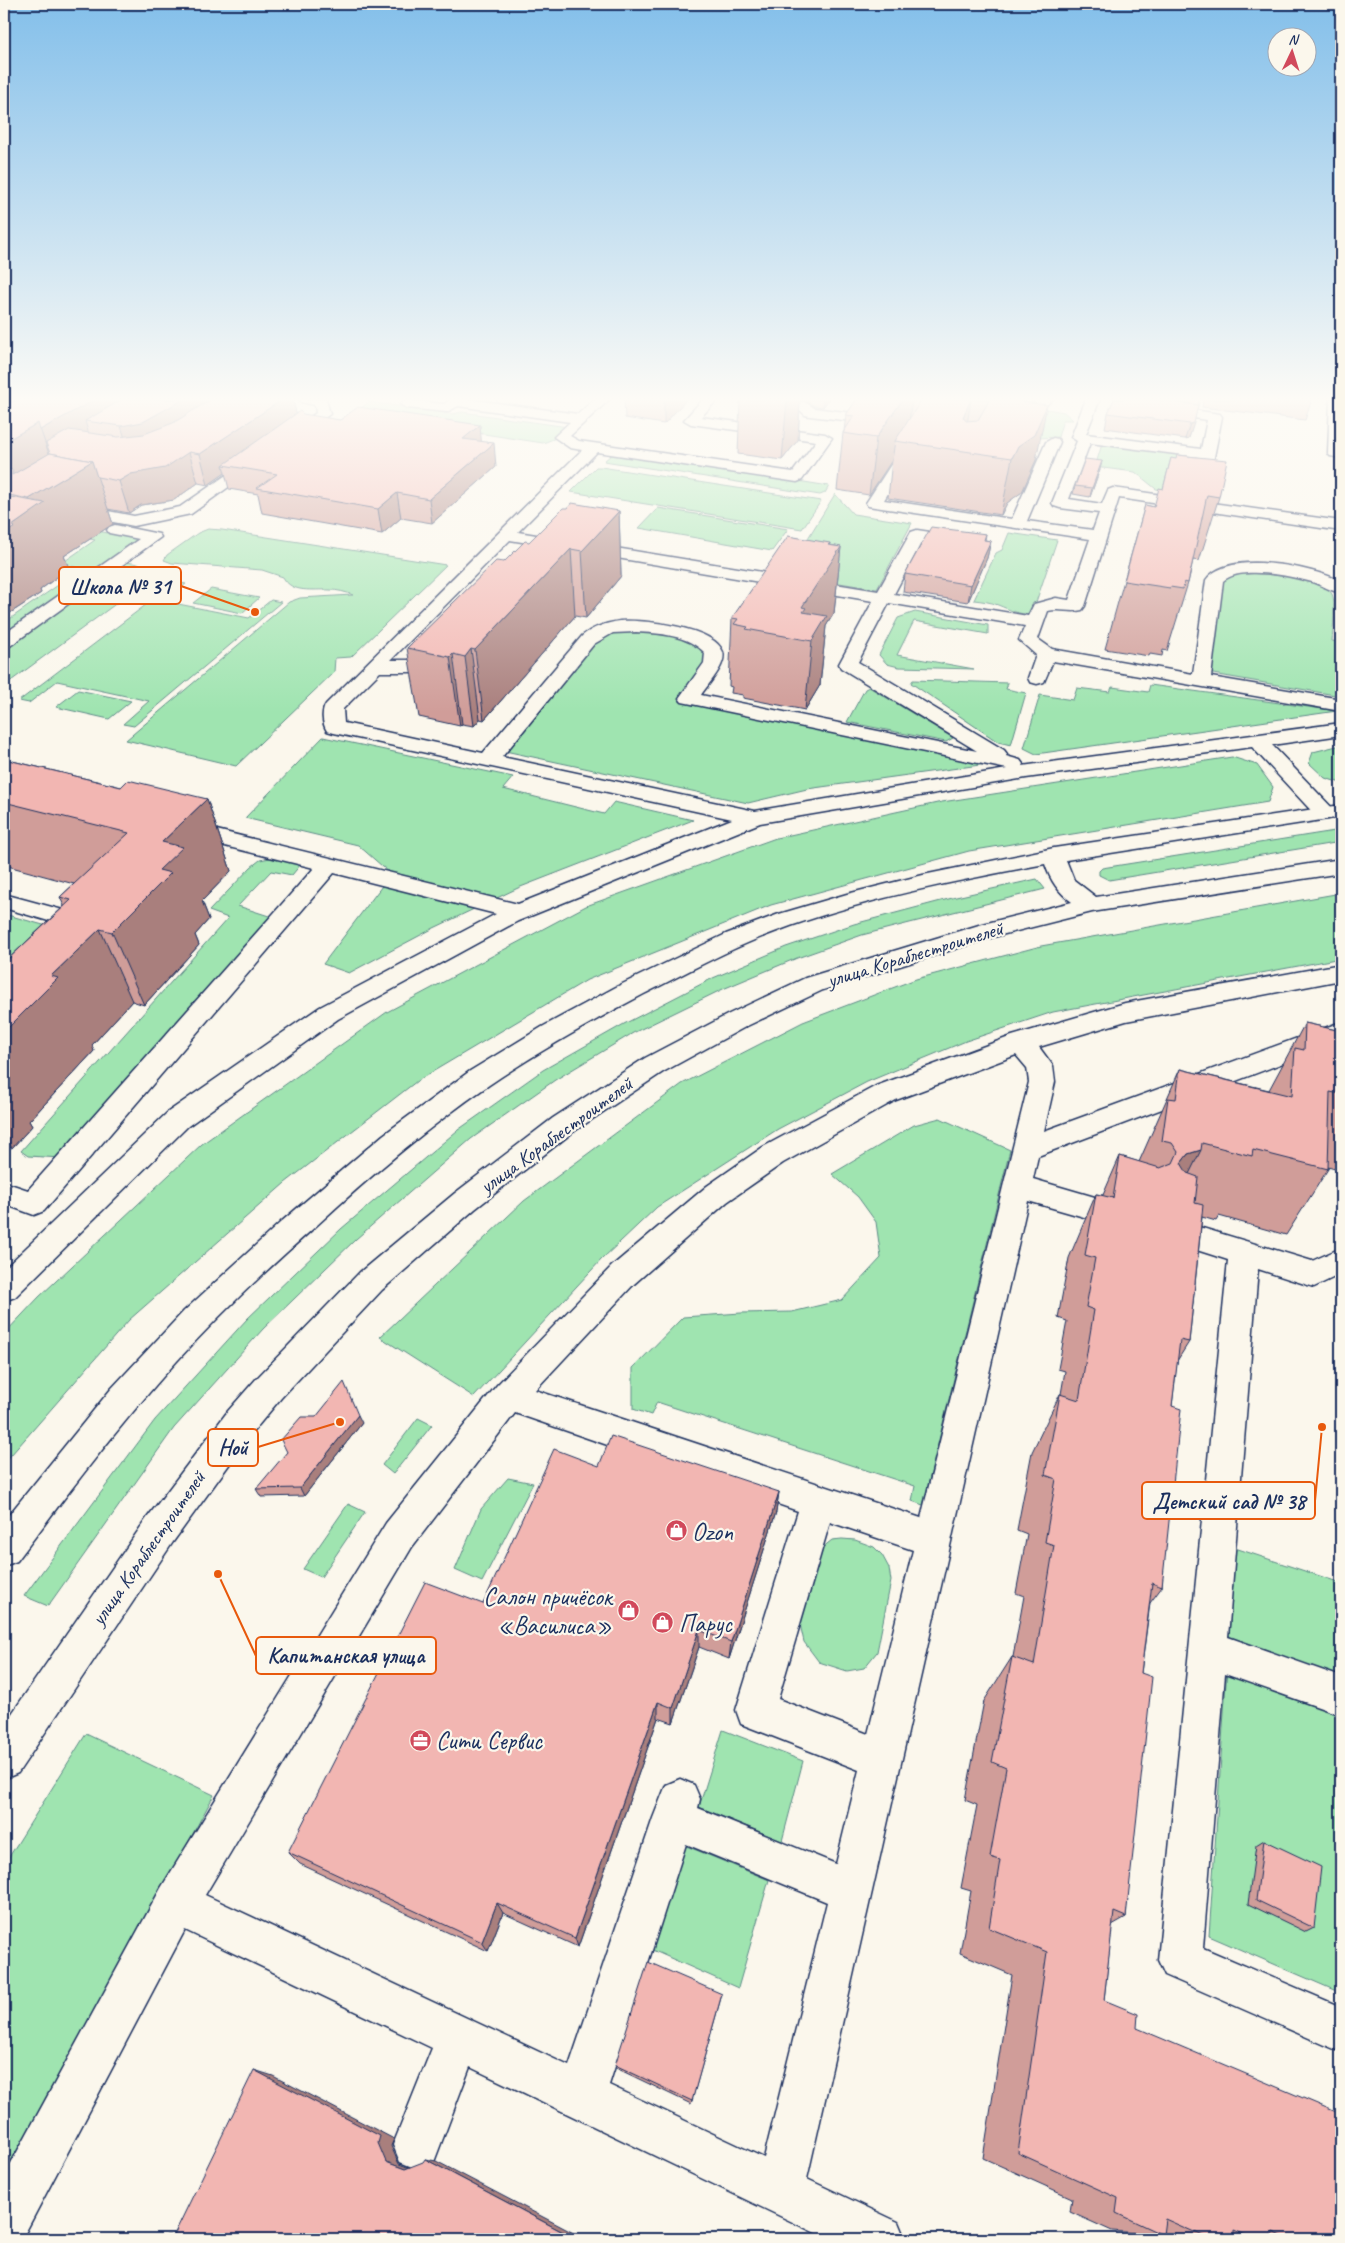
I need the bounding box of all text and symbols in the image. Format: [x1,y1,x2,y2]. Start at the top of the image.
north arrow [1268,28,1318,78]
text: N [1288,31,1300,48]
callout: Школа № 31 [59,567,181,604]
text: Школа № 31 [69,573,173,601]
street label: улица Кораблестроителей [822,914,1007,994]
street label: улица Кораблестроителей [473,1070,639,1200]
callout: Ной [208,1429,258,1466]
text: Ной [218,1434,250,1462]
street label: улица Кораблестроителей [84,1465,212,1632]
callout: Детский сад № 38 [1142,1482,1315,1519]
text: Детский сад № 38 [1153,1488,1309,1516]
place label: Ozon [692,1516,734,1548]
shop icon: Ozon [664,1519,688,1543]
place label: Салон причёсок «Василиса» [483,1581,614,1642]
shop icon: Салон причёсок «Василиса» [616,1598,640,1622]
place label: Парус [679,1608,733,1640]
shop icon: Парус [651,1611,675,1635]
callout: Капитанская улица [256,1637,436,1674]
text: Капитанская улица [267,1642,426,1670]
place label: Сити Сервис [436,1725,543,1757]
office icon: Сити Сервис [408,1728,432,1752]

